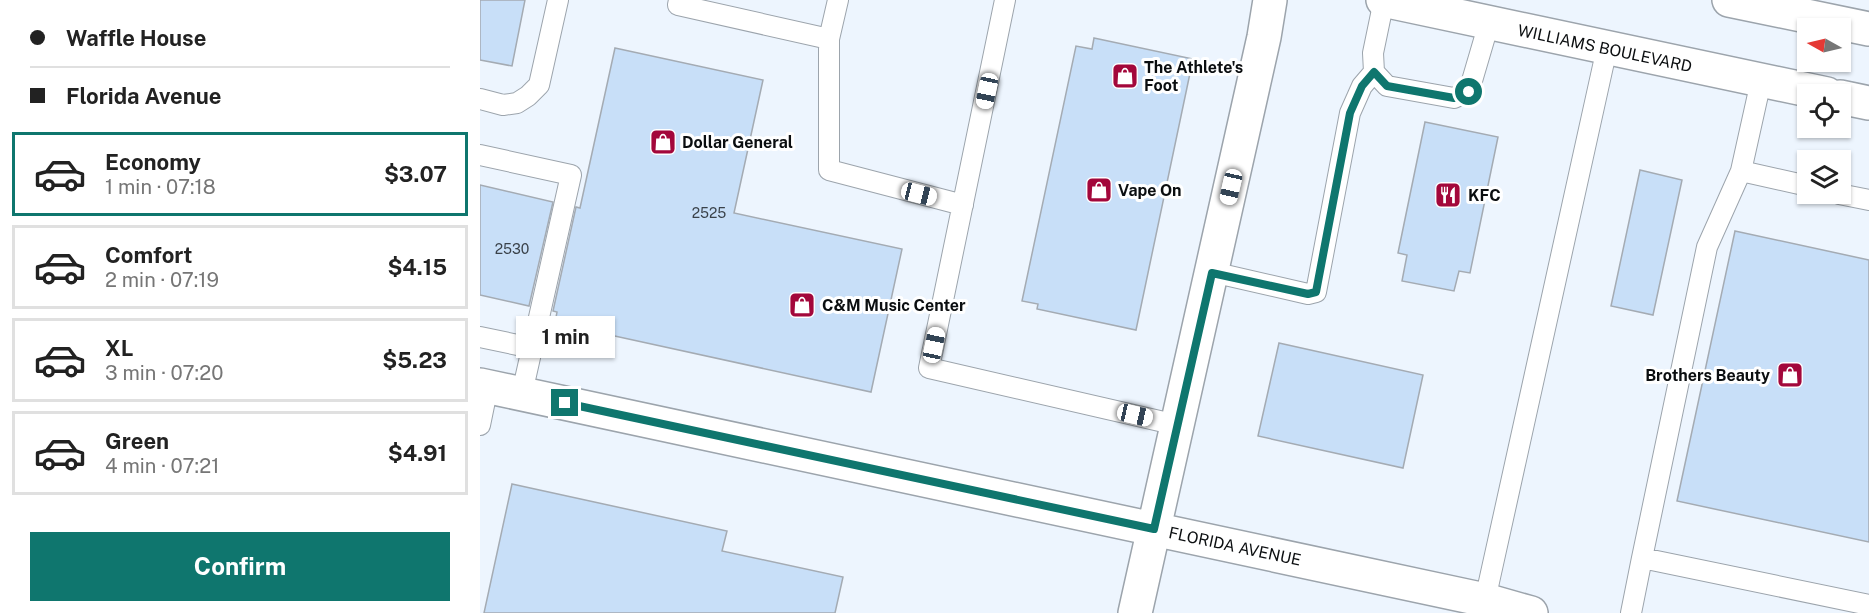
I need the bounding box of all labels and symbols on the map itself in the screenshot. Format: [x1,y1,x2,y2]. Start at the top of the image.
north arrow [1797,18,1851,72]
street label: WILLIAMS BOULEVARD [1516,21,1694,76]
place label: The Athlete's Foot [1144,58,1243,95]
shop icon: The Athlete's Foot [1110,61,1140,91]
car [974,72,1000,110]
route start [1455,78,1482,105]
shop icon: Dollar General [648,127,678,157]
place label: Dollar General [682,133,793,152]
car [1218,167,1244,207]
shop icon: Vape On [1084,175,1114,205]
restaurant icon: KFC [1433,180,1463,210]
car [899,181,939,207]
place label: Vape On [1118,181,1181,200]
place label: KFC [1468,186,1501,205]
house number: 2525 [692,205,726,221]
house number: 2530 [495,241,529,257]
shop icon: C&M Music Center [787,290,817,320]
place label: C&M Music Center [822,296,966,315]
callout: 1 min [516,316,614,358]
car [921,326,947,364]
shop icon: Brothers Beauty [1775,360,1805,390]
place label: Brothers Beauty [1645,366,1770,385]
route end [551,389,578,416]
car [1115,402,1155,428]
street label: FLORIDA AVENUE [1167,523,1303,570]

